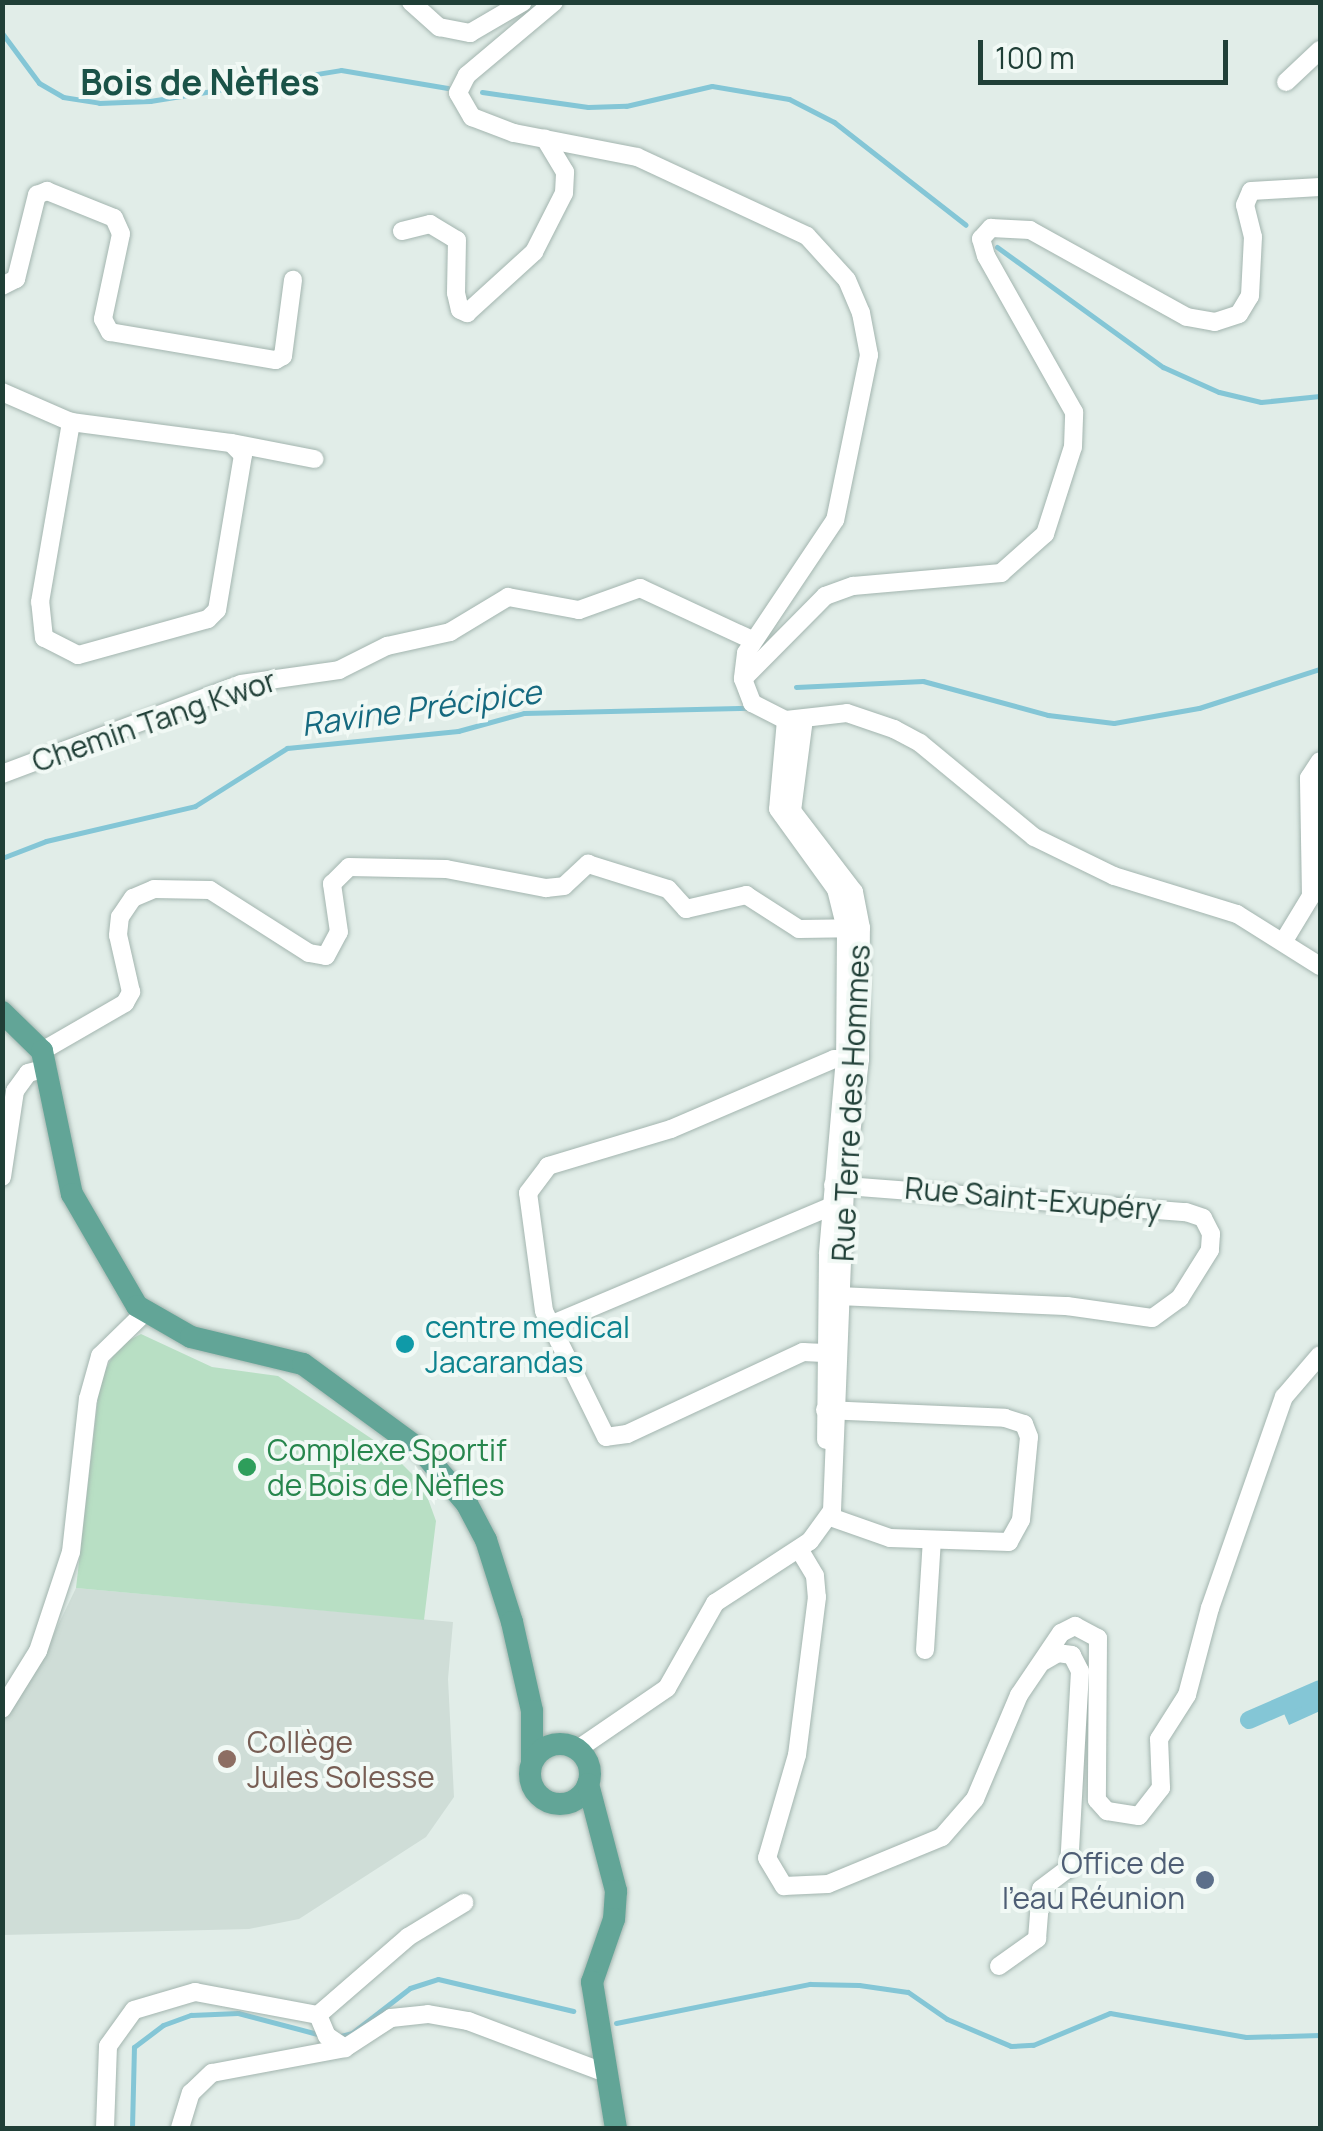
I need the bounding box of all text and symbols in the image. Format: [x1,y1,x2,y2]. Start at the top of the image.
scale bar [983,20,1233,82]
text: 100 m [995,37,1075,78]
district label: Bois de Nèfles [80,61,320,103]
street label: Chemin Tang Kwor [27,662,281,780]
water label: Ravine Précipice [299,672,543,744]
street label: Rue Terre des Hommes [825,943,877,1263]
street label: Rue Saint-Exupéry [903,1170,1163,1228]
place label: centre medical Jacarandas [425,1309,630,1380]
marker: centre medical Jacarandas [394,1333,416,1355]
place label: Complexe Sportif de Bois de Nèfles [267,1432,507,1502]
marker: Complexe Sportif de Bois de Nèfles [236,1456,258,1478]
place label: Collège Jules Solesse [247,1724,435,1794]
marker: Collège Jules Solesse [216,1748,238,1770]
place label: Office de l'eau Réunion [1002,1845,1185,1916]
marker: Office de l'eau Réunion [1194,1869,1216,1891]

